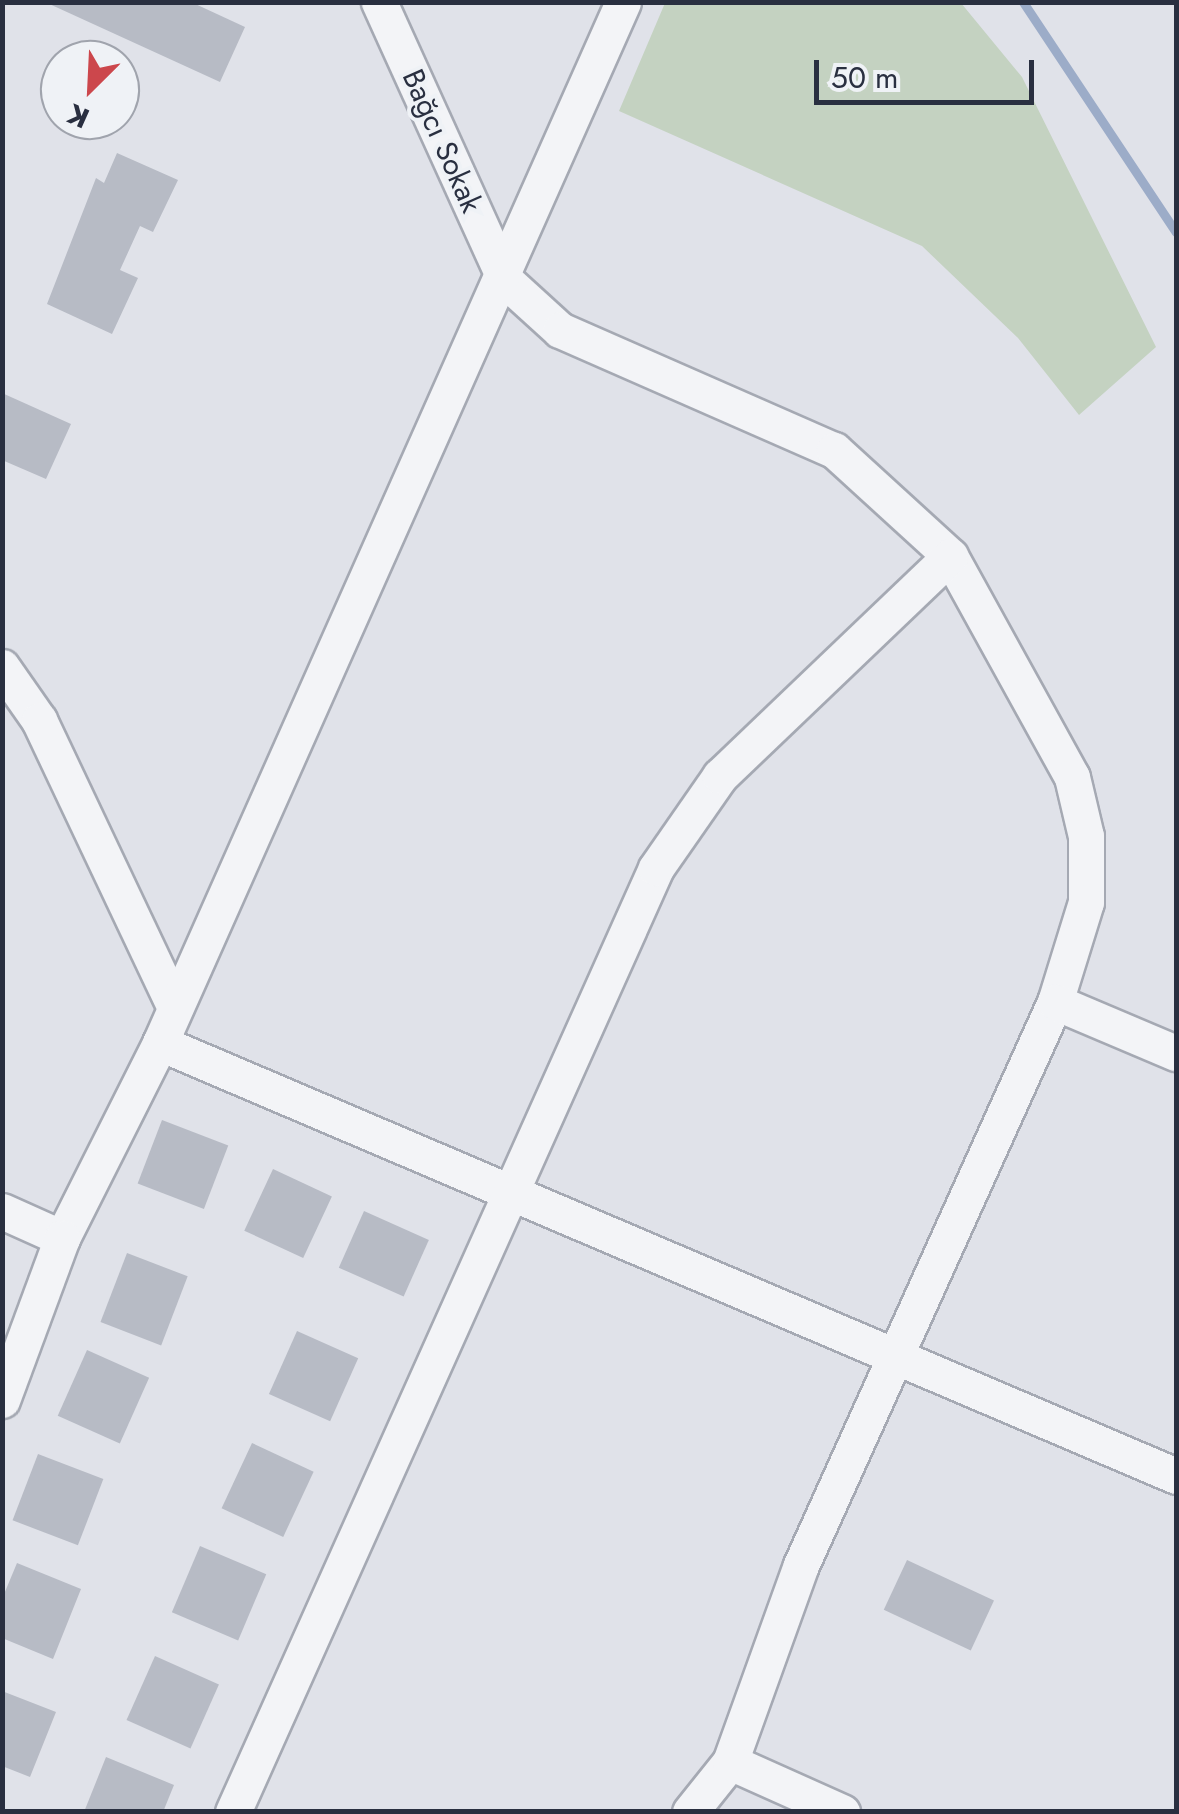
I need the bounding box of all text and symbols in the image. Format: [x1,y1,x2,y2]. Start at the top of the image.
north arrow [40,40,140,140]
scale bar [819,40,1039,102]
text: 50 m [831,56,898,99]
street label: Bağcı Sokak [394,64,490,218]
text: K [61,93,96,139]

